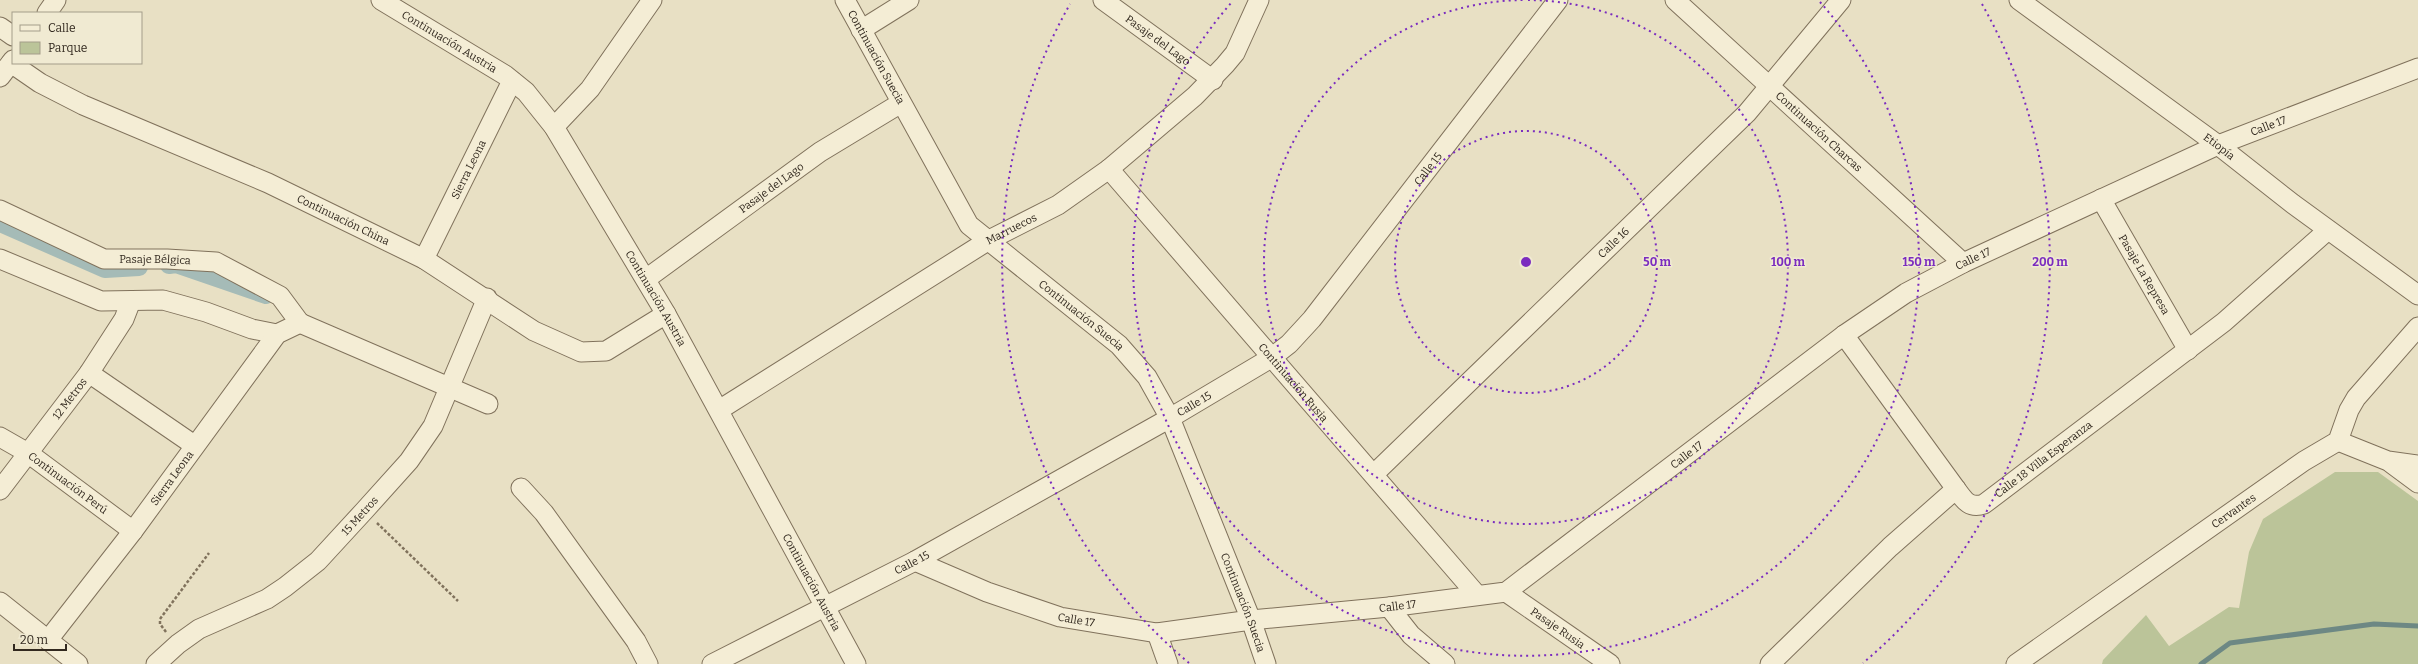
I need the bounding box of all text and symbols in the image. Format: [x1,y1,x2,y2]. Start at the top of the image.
street label: Continuación Austria [399,8,499,76]
street label: Continuación Suecia [845,8,907,106]
legend [12,12,142,64]
street label: Pasaje del Lago [1123,12,1193,68]
text: Calle [48,21,76,35]
text: Parque [48,41,87,55]
street label: Continuación Charcas [1773,89,1865,175]
street label: Calle 17 [2249,113,2289,139]
street label: Etiopía [2201,131,2237,163]
street label: Sierra Leona [449,138,489,201]
street label: Calle 15 [1412,150,1445,188]
street label: Pasaje del Lago [737,160,806,216]
street label: Continuación China [295,192,391,248]
street label: Marruecos [984,211,1039,247]
street label: Calle 16 [1595,225,1632,261]
street label: Pasaje La Represa [2116,232,2172,317]
street label: Calle 17 [1953,245,1993,273]
street label: Continuación Austria [622,248,688,349]
street label: Pasaje Bélgica [119,253,191,267]
centre of rings [1519,255,1533,269]
text: 50 m [1643,255,1671,269]
text: 100 m [1771,255,1806,269]
text: 150 m [1903,255,1936,269]
text: 200 m [2032,255,2068,269]
street label: Continuación Suecia [1036,277,1127,353]
street label: Continuación Rusia [1255,341,1331,425]
street label: 12 Metros [50,376,90,422]
street label: Calle 15 [1175,389,1214,419]
street label: Calle 18 Villa Esperanza [1992,418,2095,501]
street label: Calle 17 [1668,438,1706,472]
street label: Sierra Leona [148,448,196,508]
street label: Continuación Perú [25,449,110,517]
street label: Cervantes [2209,491,2258,531]
street label: 15 Metros [339,494,381,538]
street label: Continuación Austria [780,532,843,633]
street label: Calle 15 [892,548,932,577]
street label: Continuación Suecia [1218,551,1268,654]
street label: Calle 17 [1378,598,1417,615]
street label: Pasaje Rusia [1528,605,1587,652]
street label: Calle 17 [1057,611,1096,630]
scale bar [14,626,66,652]
text: 20 m [20,633,49,647]

